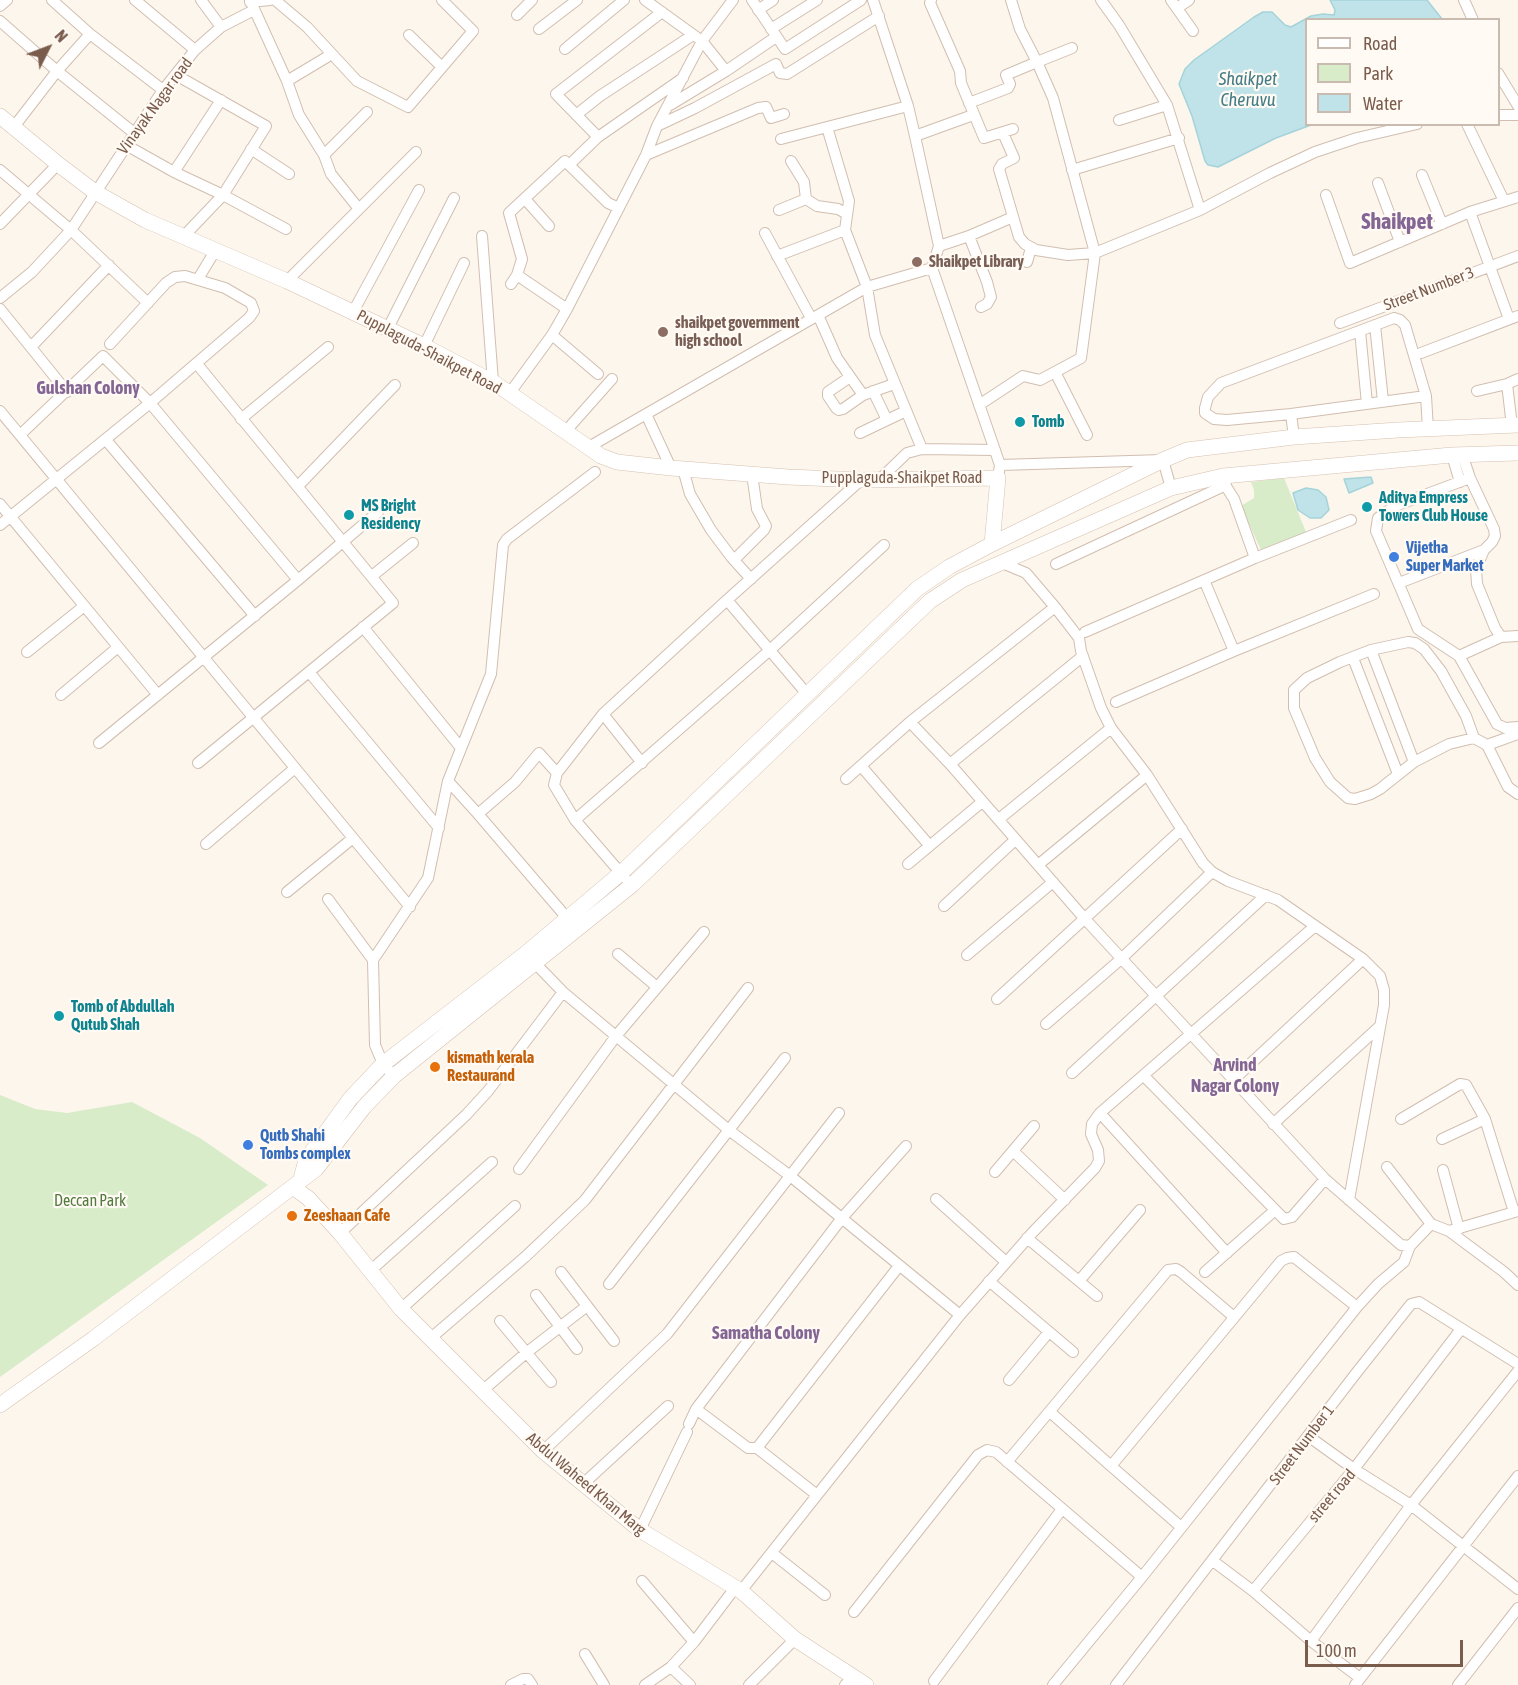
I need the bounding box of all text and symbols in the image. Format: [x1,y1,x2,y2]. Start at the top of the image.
north arrow [18,18,78,78]
legend [1305,18,1500,126]
text: N [52,26,71,45]
text: Road [1363,33,1397,54]
street label: Vinayak Nagar road [113,54,197,158]
text: Park [1363,63,1393,84]
water label: Shaikpet Cheruvu [1219,68,1277,110]
text: Water [1363,93,1402,114]
district label: Shaikpet [1361,209,1433,235]
place label: Shaikpet Library [929,252,1024,272]
marker: Shaikpet Library [910,255,924,269]
street label: Street Number 3 [1381,263,1477,315]
street label: Pupplaguda-Shaikpet Road [353,306,505,398]
place label: shaikpet government high school [675,313,799,351]
marker: shaikpet government high school [656,325,670,339]
district label: Gulshan Colony [36,377,140,399]
place label: Tomb [1032,412,1065,432]
marker: Tomb [1013,415,1027,429]
street label: Pupplaguda-Shaikpet Road [822,468,982,488]
place label: Aditya Empress Towers Club House [1379,488,1488,526]
place label: MS Bright Residency [361,496,421,534]
marker: Aditya Empress Towers Club House [1360,500,1374,514]
marker: MS Bright Residency [342,508,356,522]
place label: Vijetha Super Market [1406,538,1484,576]
marker: Vijetha Super Market [1387,550,1401,564]
place label: Tomb of Abdullah Qutub Shah [71,997,174,1035]
marker: Tomb of Abdullah Qutub Shah [52,1009,66,1023]
place label: kismath kerala Restaurand [447,1048,534,1086]
district label: Arvind Nagar Colony [1191,1054,1279,1096]
marker: kismath kerala Restaurand [428,1060,442,1074]
place label: Qutb Shahi Tombs complex [260,1126,351,1164]
marker: Qutb Shahi Tombs complex [241,1138,255,1152]
park label: Deccan Park [54,1191,126,1211]
place label: Zeeshaan Cafe [304,1206,390,1226]
marker: Zeeshaan Cafe [285,1209,299,1223]
district label: Samatha Colony [712,1322,820,1344]
street label: Street Number 1 [1266,1401,1338,1489]
street label: Abdul Waheed Khan Marg [522,1428,650,1540]
street label: street road [1304,1466,1360,1526]
scale bar [1308,1628,1466,1666]
text: 100 m [1316,1640,1357,1661]

